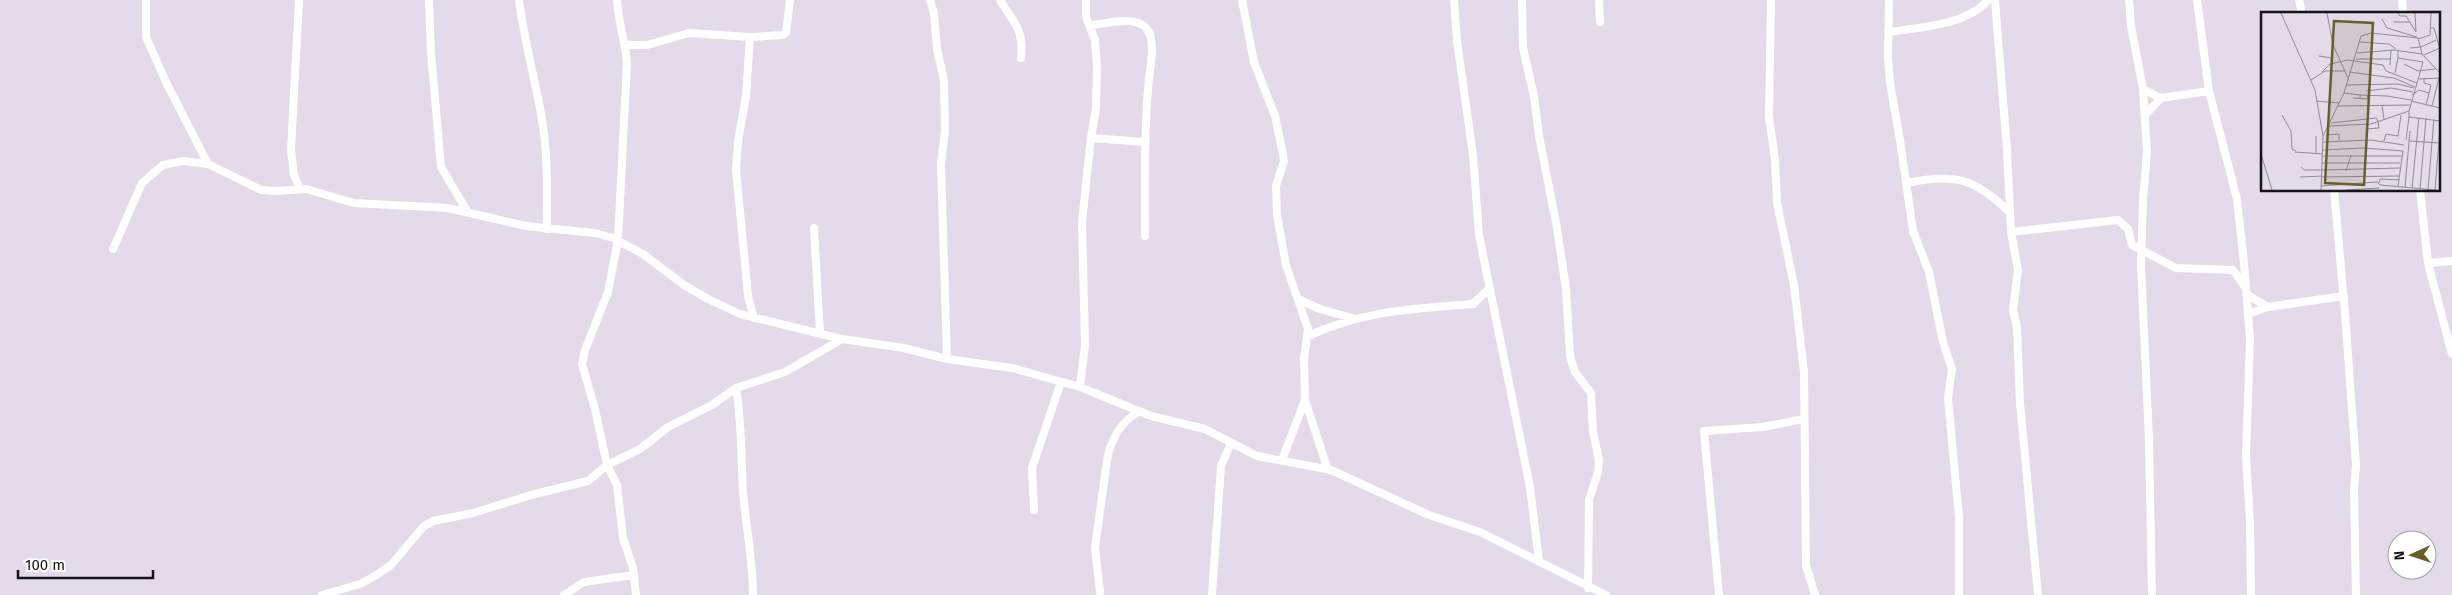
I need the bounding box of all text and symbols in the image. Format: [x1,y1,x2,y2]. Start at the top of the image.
inset map [2261,12,2440,191]
north arrow [2387,530,2437,580]
scale bar [18,548,152,580]
text: N [2391,551,2408,561]
text: 100 m [25,556,65,574]

